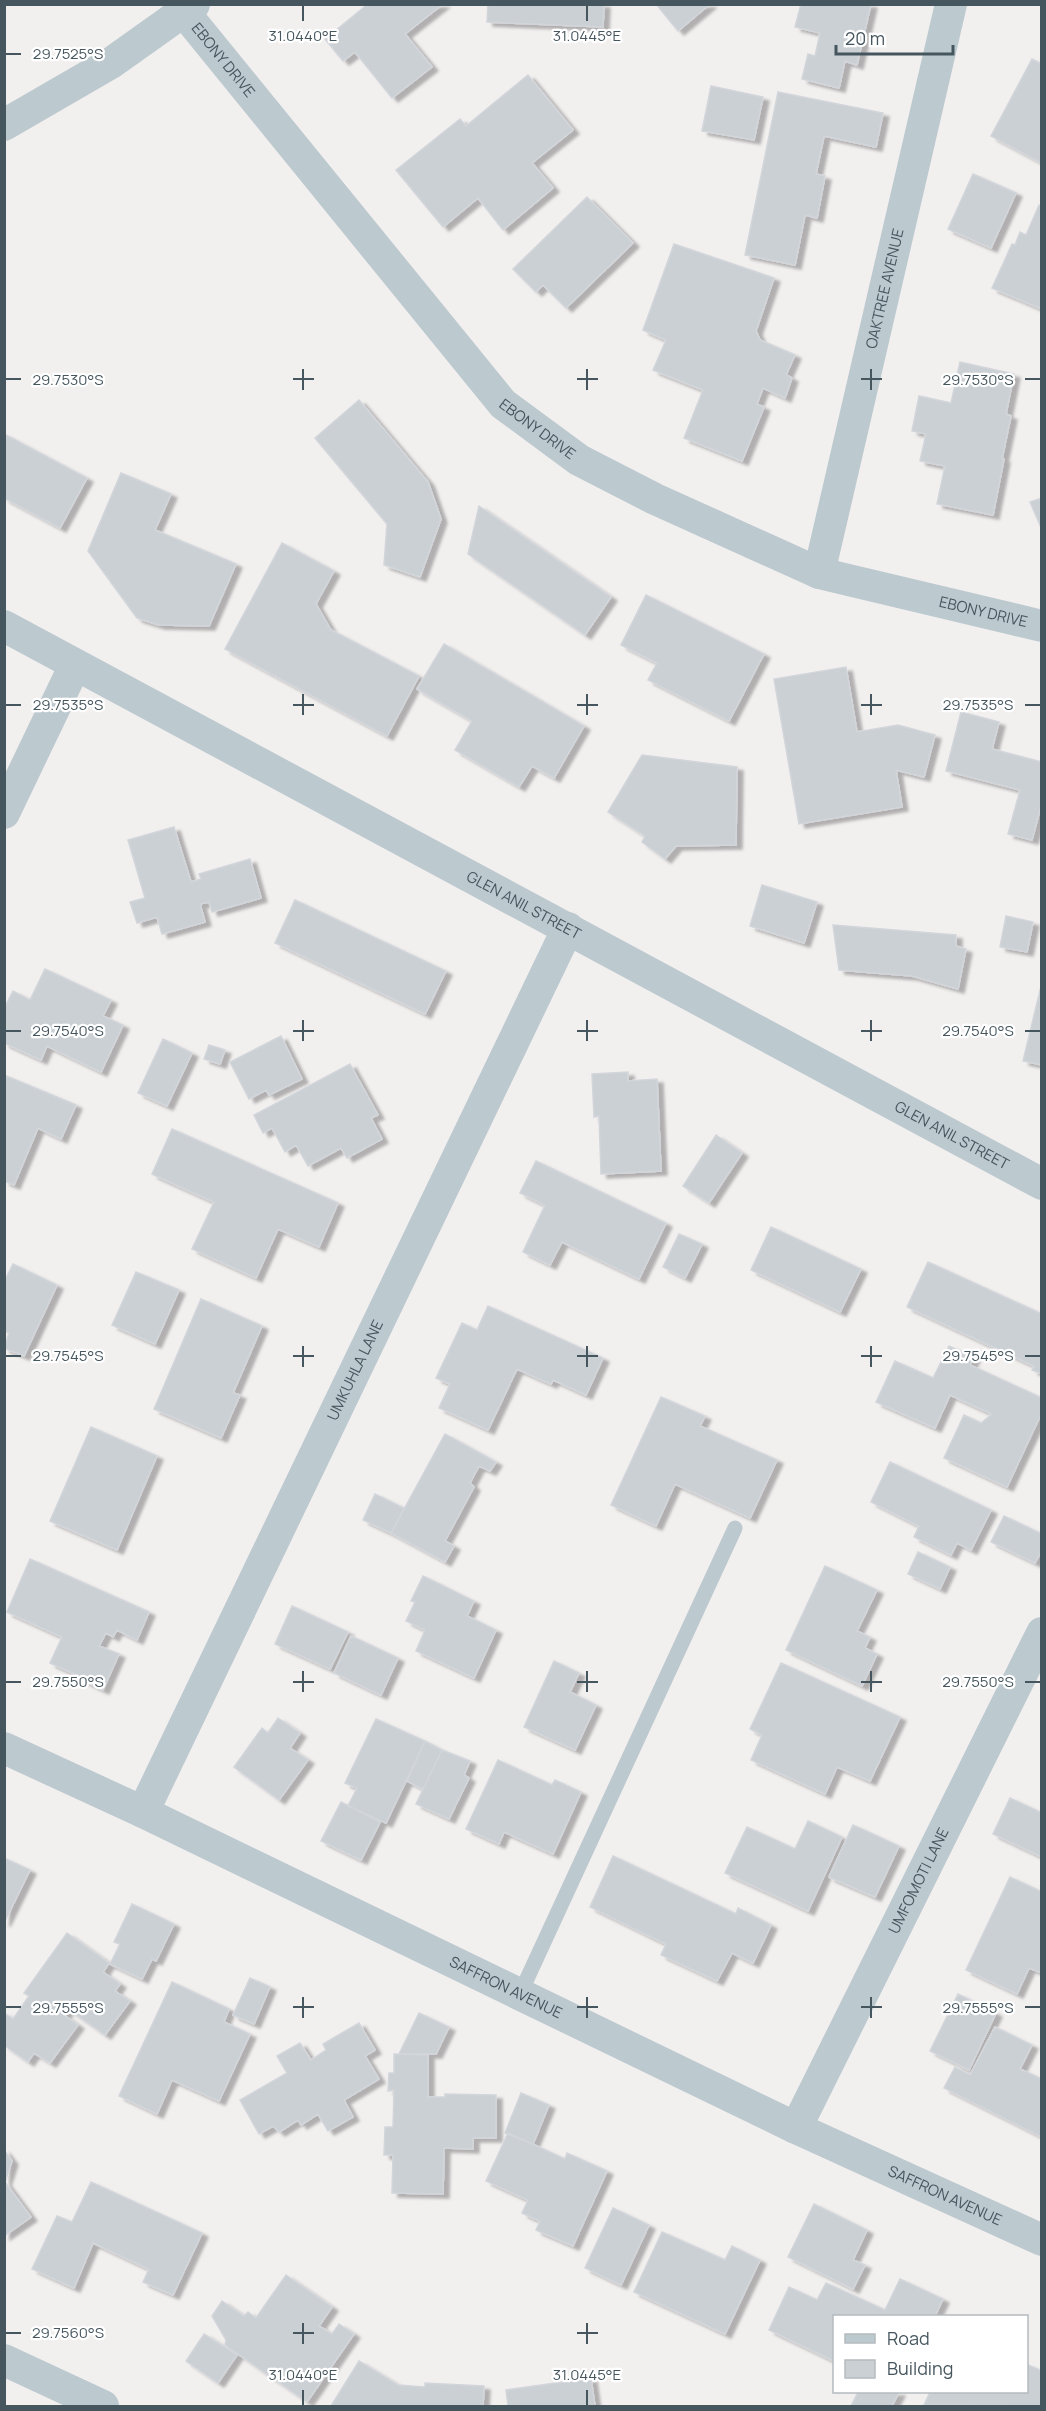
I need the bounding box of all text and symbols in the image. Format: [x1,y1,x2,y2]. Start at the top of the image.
street label: EBONY DRIVE [187,18,260,101]
scale bar [836,18,953,56]
text: 31.0440°E [269,25,337,46]
text: 31.0445°E [553,25,621,46]
text: 20 m [845,26,885,50]
text: 29.7525°S [33,43,103,64]
street label: OAKTREE AVENUE [860,226,909,351]
text: 29.7530°S [33,369,104,390]
text: 29.7530°S [943,369,1014,390]
street label: EBONY DRIVE [495,394,580,464]
street label: EBONY DRIVE [937,591,1030,632]
text: 29.7535°S [33,694,103,715]
text: 29.7535°S [943,694,1013,715]
street label: GLEN ANIL STREET [463,866,585,944]
text: 29.7540°S [32,1020,104,1041]
text: 29.7540°S [942,1020,1014,1041]
street label: GLEN ANIL STREET [891,1096,1013,1174]
street label: UMKUHLA LANE [322,1316,388,1424]
text: 29.7545°S [32,1345,104,1366]
text: 29.7545°S [942,1345,1014,1366]
text: 29.7550°S [32,1671,104,1692]
text: 29.7550°S [942,1671,1014,1692]
street label: UMFOMOTI LANE [883,1824,954,1937]
street label: SAFFRON AVENUE [446,1951,566,2023]
text: 29.7555°S [33,1997,103,2018]
text: 29.7555°S [943,1997,1013,2018]
street label: SAFFRON AVENUE [885,2160,1005,2230]
legend [833,2315,1028,2393]
text: 29.7560°S [32,2322,104,2343]
text: Road [887,2326,930,2350]
text: Building [887,2356,953,2380]
text: 31.0440°E [269,2364,337,2385]
text: 31.0445°E [553,2364,621,2385]

